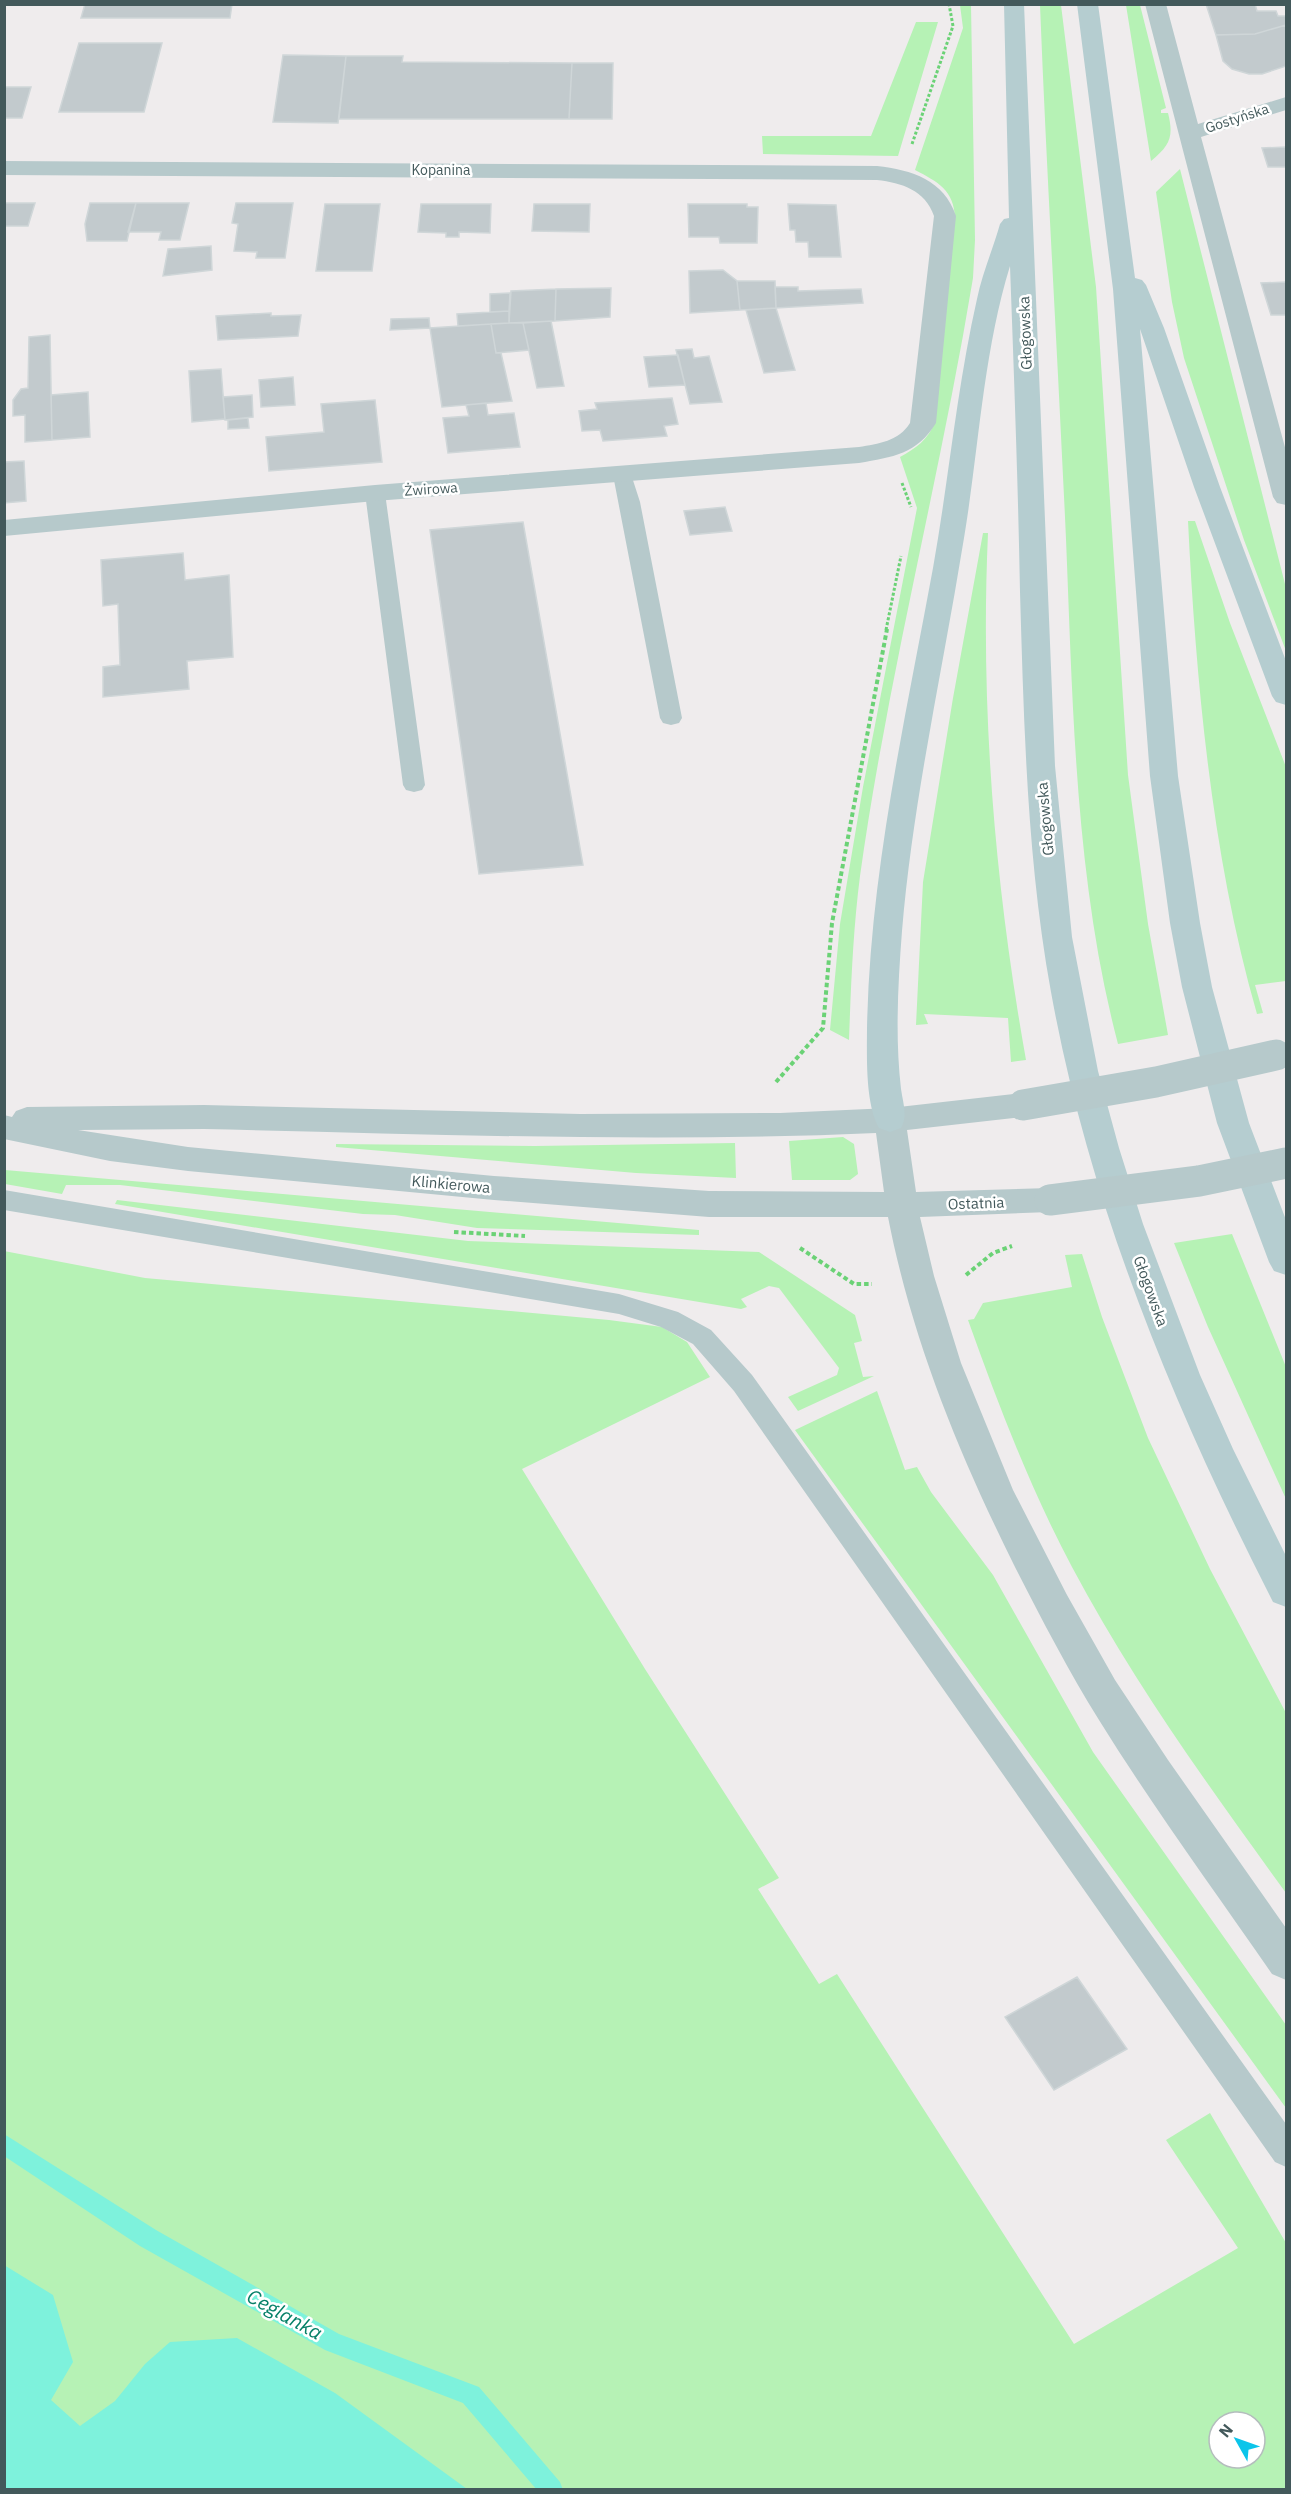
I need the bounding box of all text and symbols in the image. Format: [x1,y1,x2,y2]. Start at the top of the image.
street label: Gostyńska [1203,99,1272,137]
street label: Kopanina [412,161,471,179]
street label: Głogowska [1014,296,1036,370]
street label: Żwirowa [404,478,459,500]
street label: Głogowska [1032,781,1058,857]
street label: Klinkierowa [411,1171,491,1197]
street label: Ostatnia [947,1193,1005,1213]
street label: Głogowska [1129,1253,1173,1329]
water label: Ceglanka [242,2282,328,2346]
north arrow [1207,2410,1267,2470]
text: N [1214,2419,1237,2441]

